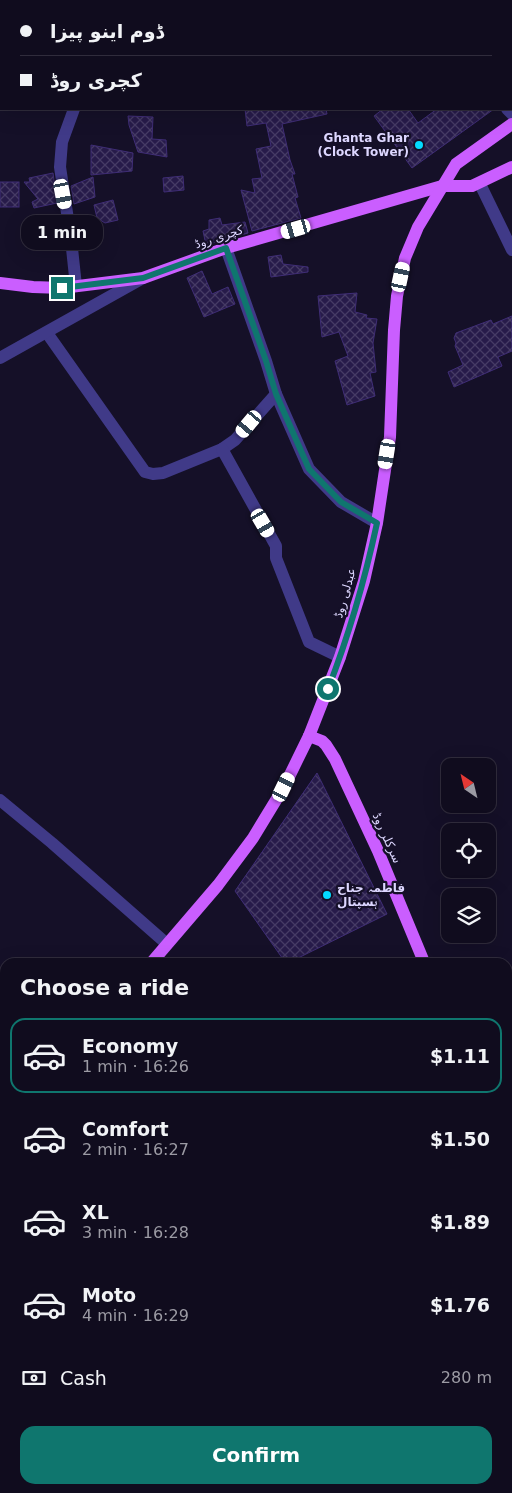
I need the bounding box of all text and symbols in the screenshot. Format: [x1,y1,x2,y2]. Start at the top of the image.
text: ڈوم اینو پیزا [50,20,164,42]
text: کچری روڈ [50,69,142,91]
place label: Ghanta Ghar (Clock Tower) [318,131,409,159]
marker: Ghanta Ghar (Clock Tower) [413,139,425,151]
car [52,178,73,210]
callout: 1 min [21,216,103,250]
car [279,218,312,240]
street label: کچری روڈ [193,222,246,252]
text: 1 min [37,223,87,242]
car [390,261,411,293]
route end [51,277,73,299]
car [233,408,264,440]
car [377,438,396,470]
car [249,506,276,540]
street label: عبدلی روڈ [331,566,360,620]
route start [317,678,339,700]
north arrow [441,758,496,812]
map controls [441,758,496,943]
car [270,770,297,804]
street label: سرکلر روڈ [369,811,404,866]
button: locate [441,823,496,878]
place label: فاطمہ جناح ہسپتال [337,881,405,909]
button: layers [441,888,496,943]
marker: فاطمہ جناح ہسپتال [321,889,333,901]
text: Choose a ride [20,975,189,1000]
icon: car [22,1033,67,1078]
text: Economy [82,1035,178,1057]
text: $1.11 [430,1045,490,1067]
text: 1 min · 16:26 [82,1057,189,1076]
icon: car [22,1116,67,1161]
text: Comfort [82,1118,169,1140]
text: $1.50 [430,1128,490,1150]
text: 2 min · 16:27 [82,1140,189,1159]
icon: car [22,1199,67,1244]
text: XL [82,1201,109,1223]
text: $1.89 [430,1211,490,1233]
text: 3 min · 16:28 [82,1223,189,1242]
icon: car [22,1282,67,1327]
text: Moto [82,1284,136,1306]
text: $1.76 [430,1294,490,1316]
text: 4 min · 16:29 [82,1306,189,1325]
icon: cash [20,1364,48,1392]
text: Cash [60,1367,107,1389]
text: 280 m [441,1368,492,1387]
button: Confirm [20,1426,492,1484]

